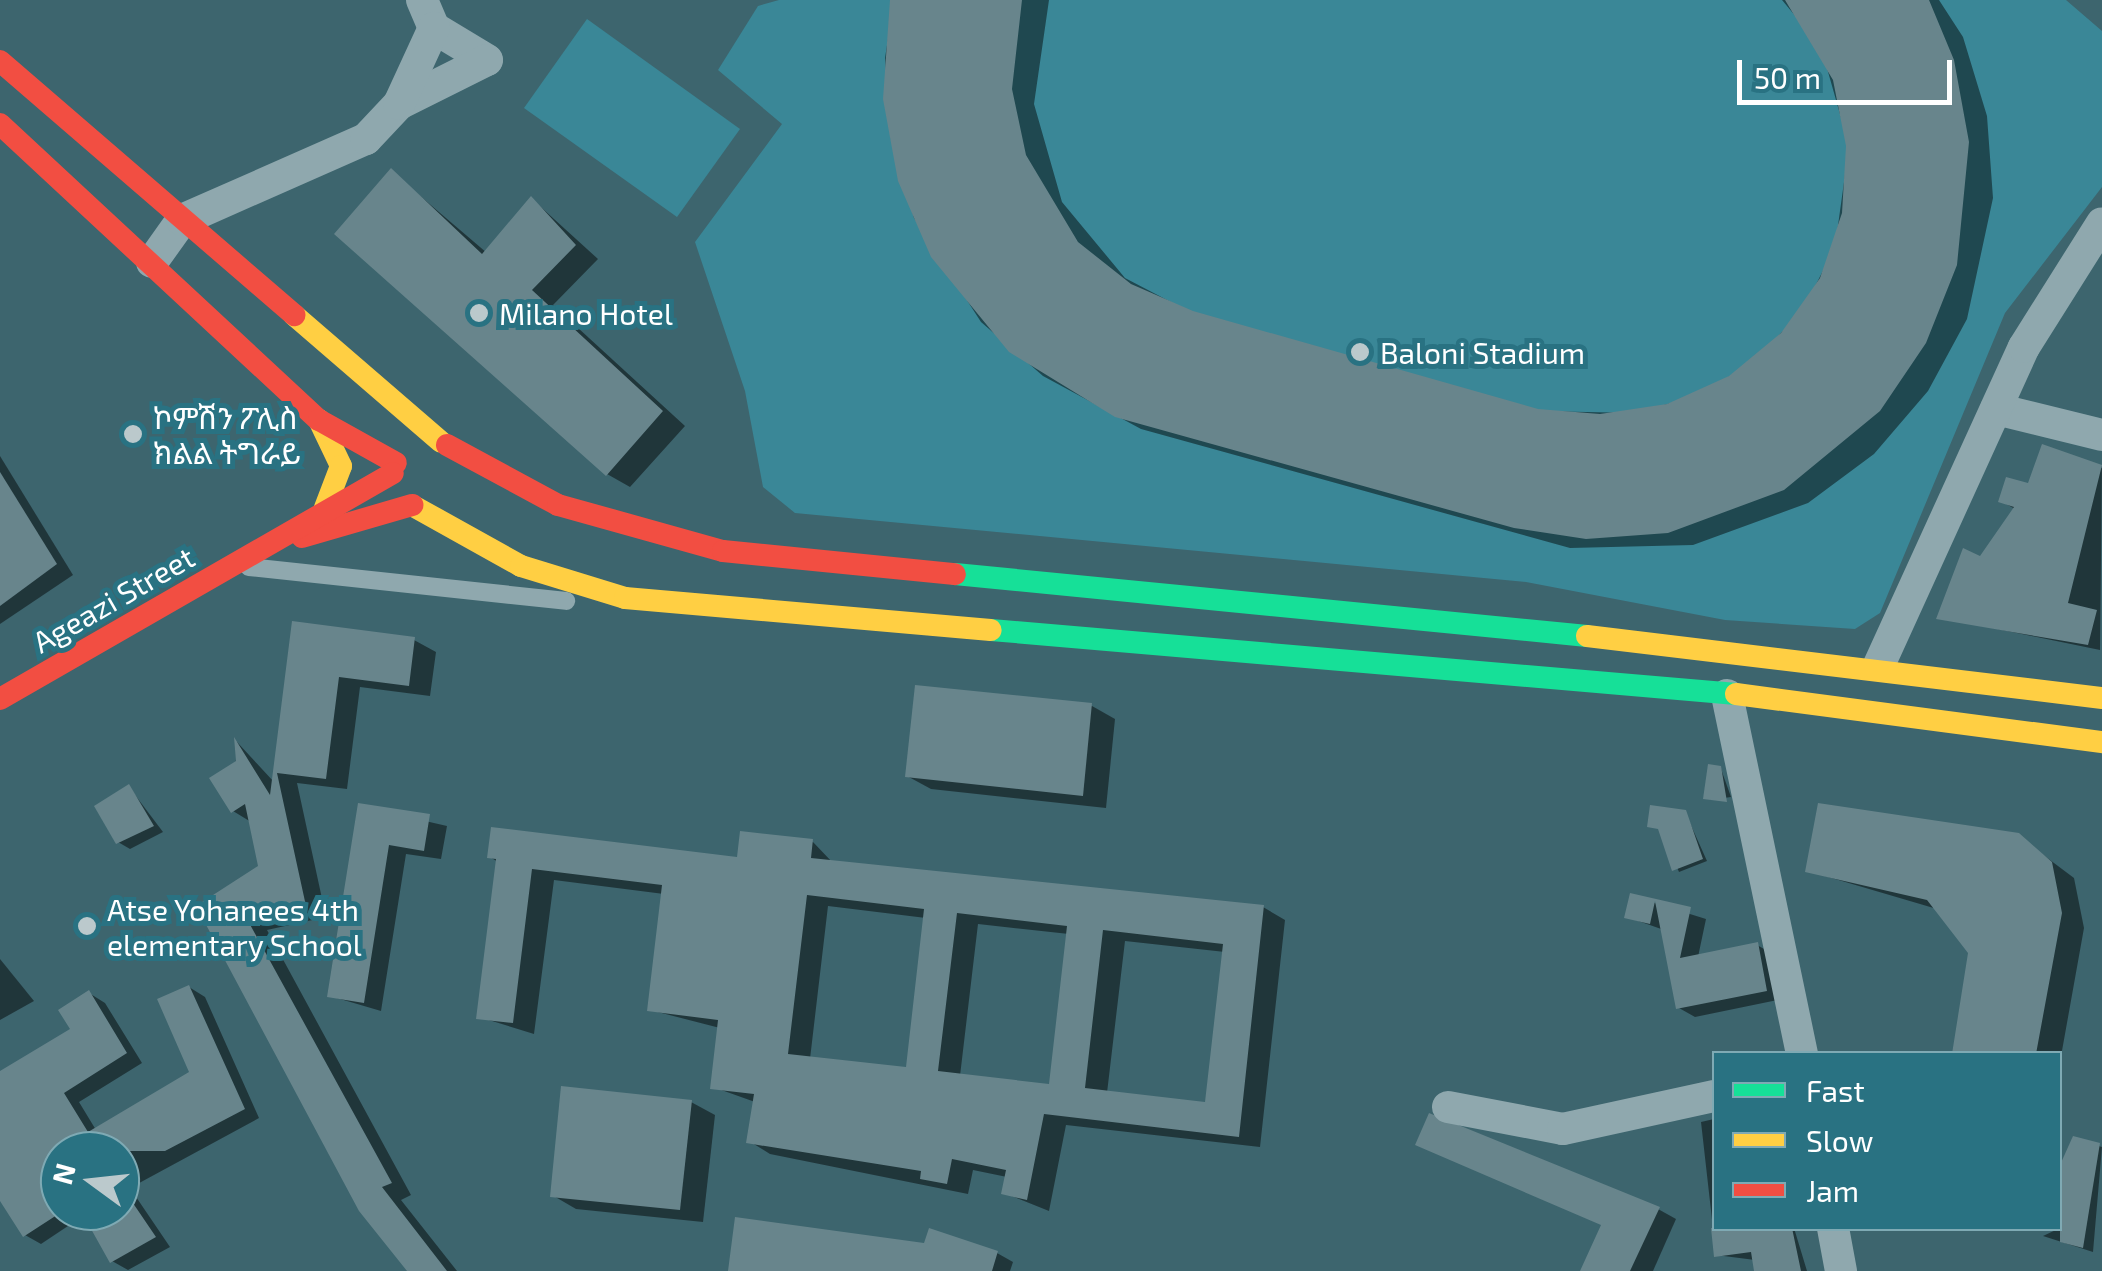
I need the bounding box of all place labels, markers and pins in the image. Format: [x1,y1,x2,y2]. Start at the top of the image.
place label: Milano Hotel [499,295,673,331]
marker: Milano Hotel [468,302,490,324]
place label: Baloni Stadium [1380,334,1585,370]
marker: Baloni Stadium [1349,341,1371,363]
place label: ኮምሽን ፖሊስ ክልል ትግራይ [153,399,301,470]
marker: ኮምሽን ፖሊስ ክልል ትግራይ [122,423,144,445]
place label: Atse Yohanees 4th elementary School [107,891,362,962]
marker: Atse Yohanees 4th elementary School [76,915,98,937]

